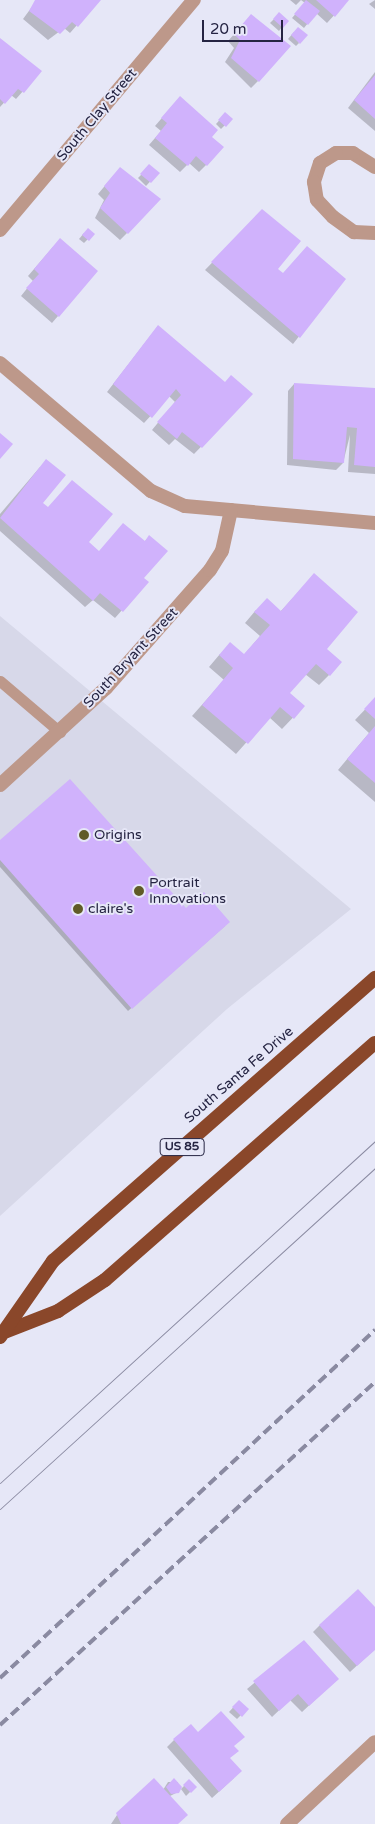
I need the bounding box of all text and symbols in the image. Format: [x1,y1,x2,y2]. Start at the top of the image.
scale bar [205,10,286,42]
text: 20 m [210,20,247,38]
street label: South Clay Street [54,65,140,165]
street label: South Bryant Street [80,604,182,712]
place label: Origins [94,827,142,843]
marker: Origins [78,829,90,841]
place label: Portrait Innovations [149,875,226,908]
marker: Portrait Innovations [133,885,145,897]
place label: claire's [88,901,133,917]
marker: claire's [72,903,84,915]
street label: South Santa Fe Drive [181,1023,297,1127]
road number: US 85 [160,1138,204,1156]

